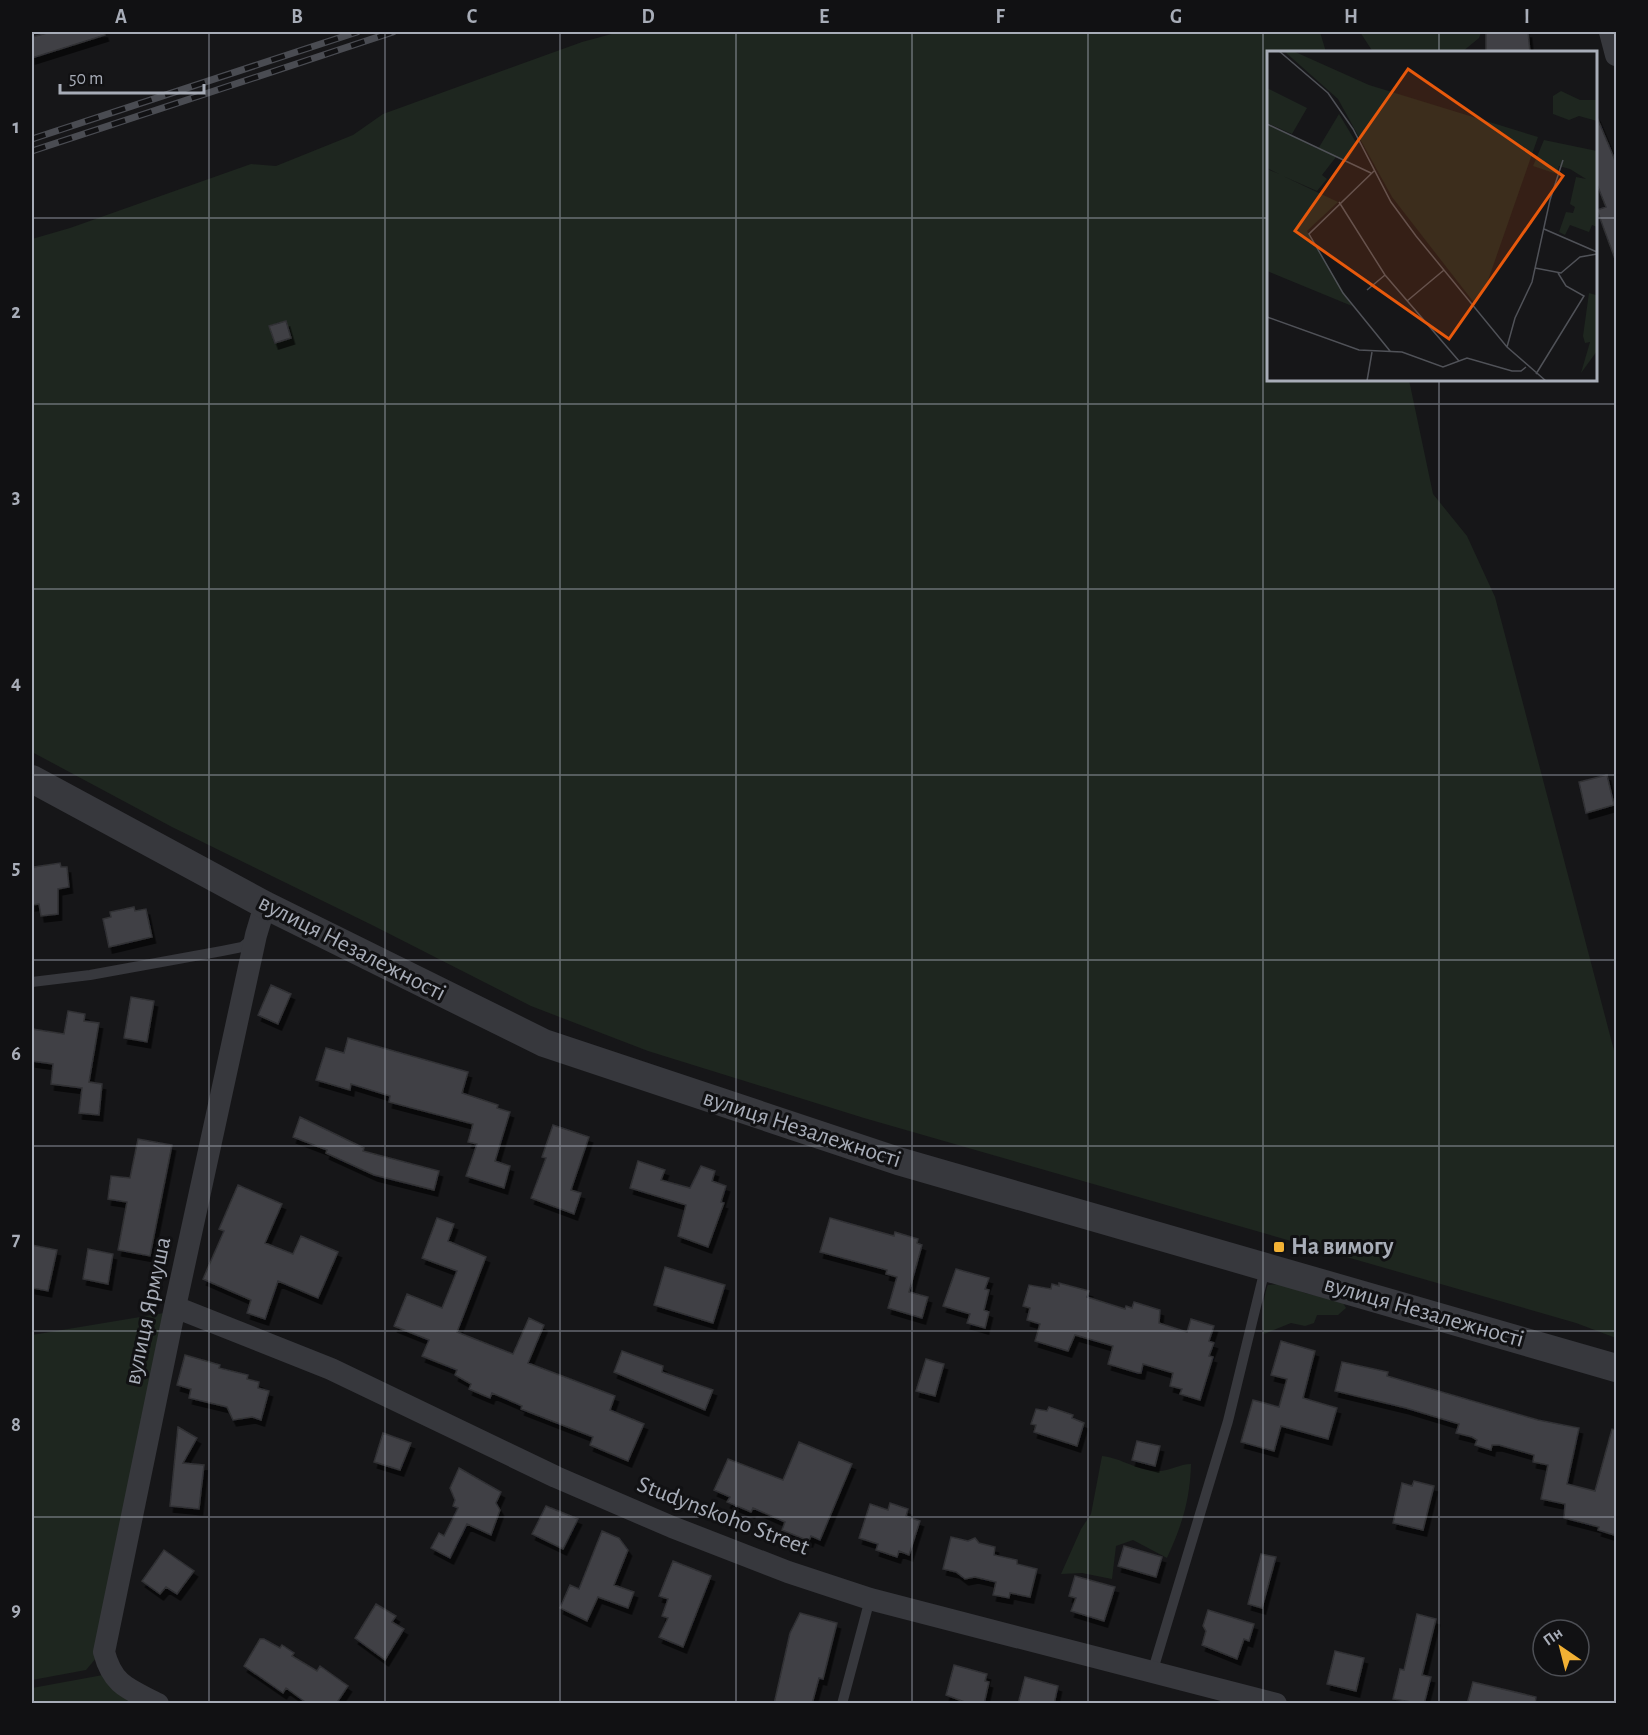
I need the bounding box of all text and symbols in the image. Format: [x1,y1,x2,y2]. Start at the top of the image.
text: A [115,7,127,27]
text: B [291,7,303,27]
text: C [467,7,478,27]
text: D [641,7,655,27]
text: E [819,7,829,27]
text: F [995,7,1005,27]
text: G [1170,7,1182,27]
text: H [1344,7,1358,27]
text: I [1524,7,1530,27]
inset map [1267,51,1597,381]
scale bar [60,57,204,95]
text: 50 m [69,70,103,88]
text: 1 [12,117,20,137]
text: 2 [11,302,21,322]
text: 3 [12,487,20,507]
text: 4 [11,673,21,693]
text: 5 [12,858,20,878]
street label: вулиця Незалежності [255,890,449,1006]
text: 6 [11,1044,21,1064]
street label: вулиця Незалежності [700,1086,904,1172]
text: 7 [12,1229,21,1249]
street label: вулиця Ярмуша [121,1235,175,1387]
place label: На вимогу [1291,1235,1394,1259]
marker: На вимогу [1272,1240,1286,1254]
street label: вулиця Незалежності [1321,1272,1527,1352]
text: 8 [11,1415,21,1435]
street label: Studynskoho Street [634,1472,813,1560]
text: 9 [11,1600,21,1620]
north arrow [1531,1618,1591,1678]
text: Пн [1540,1624,1566,1649]

